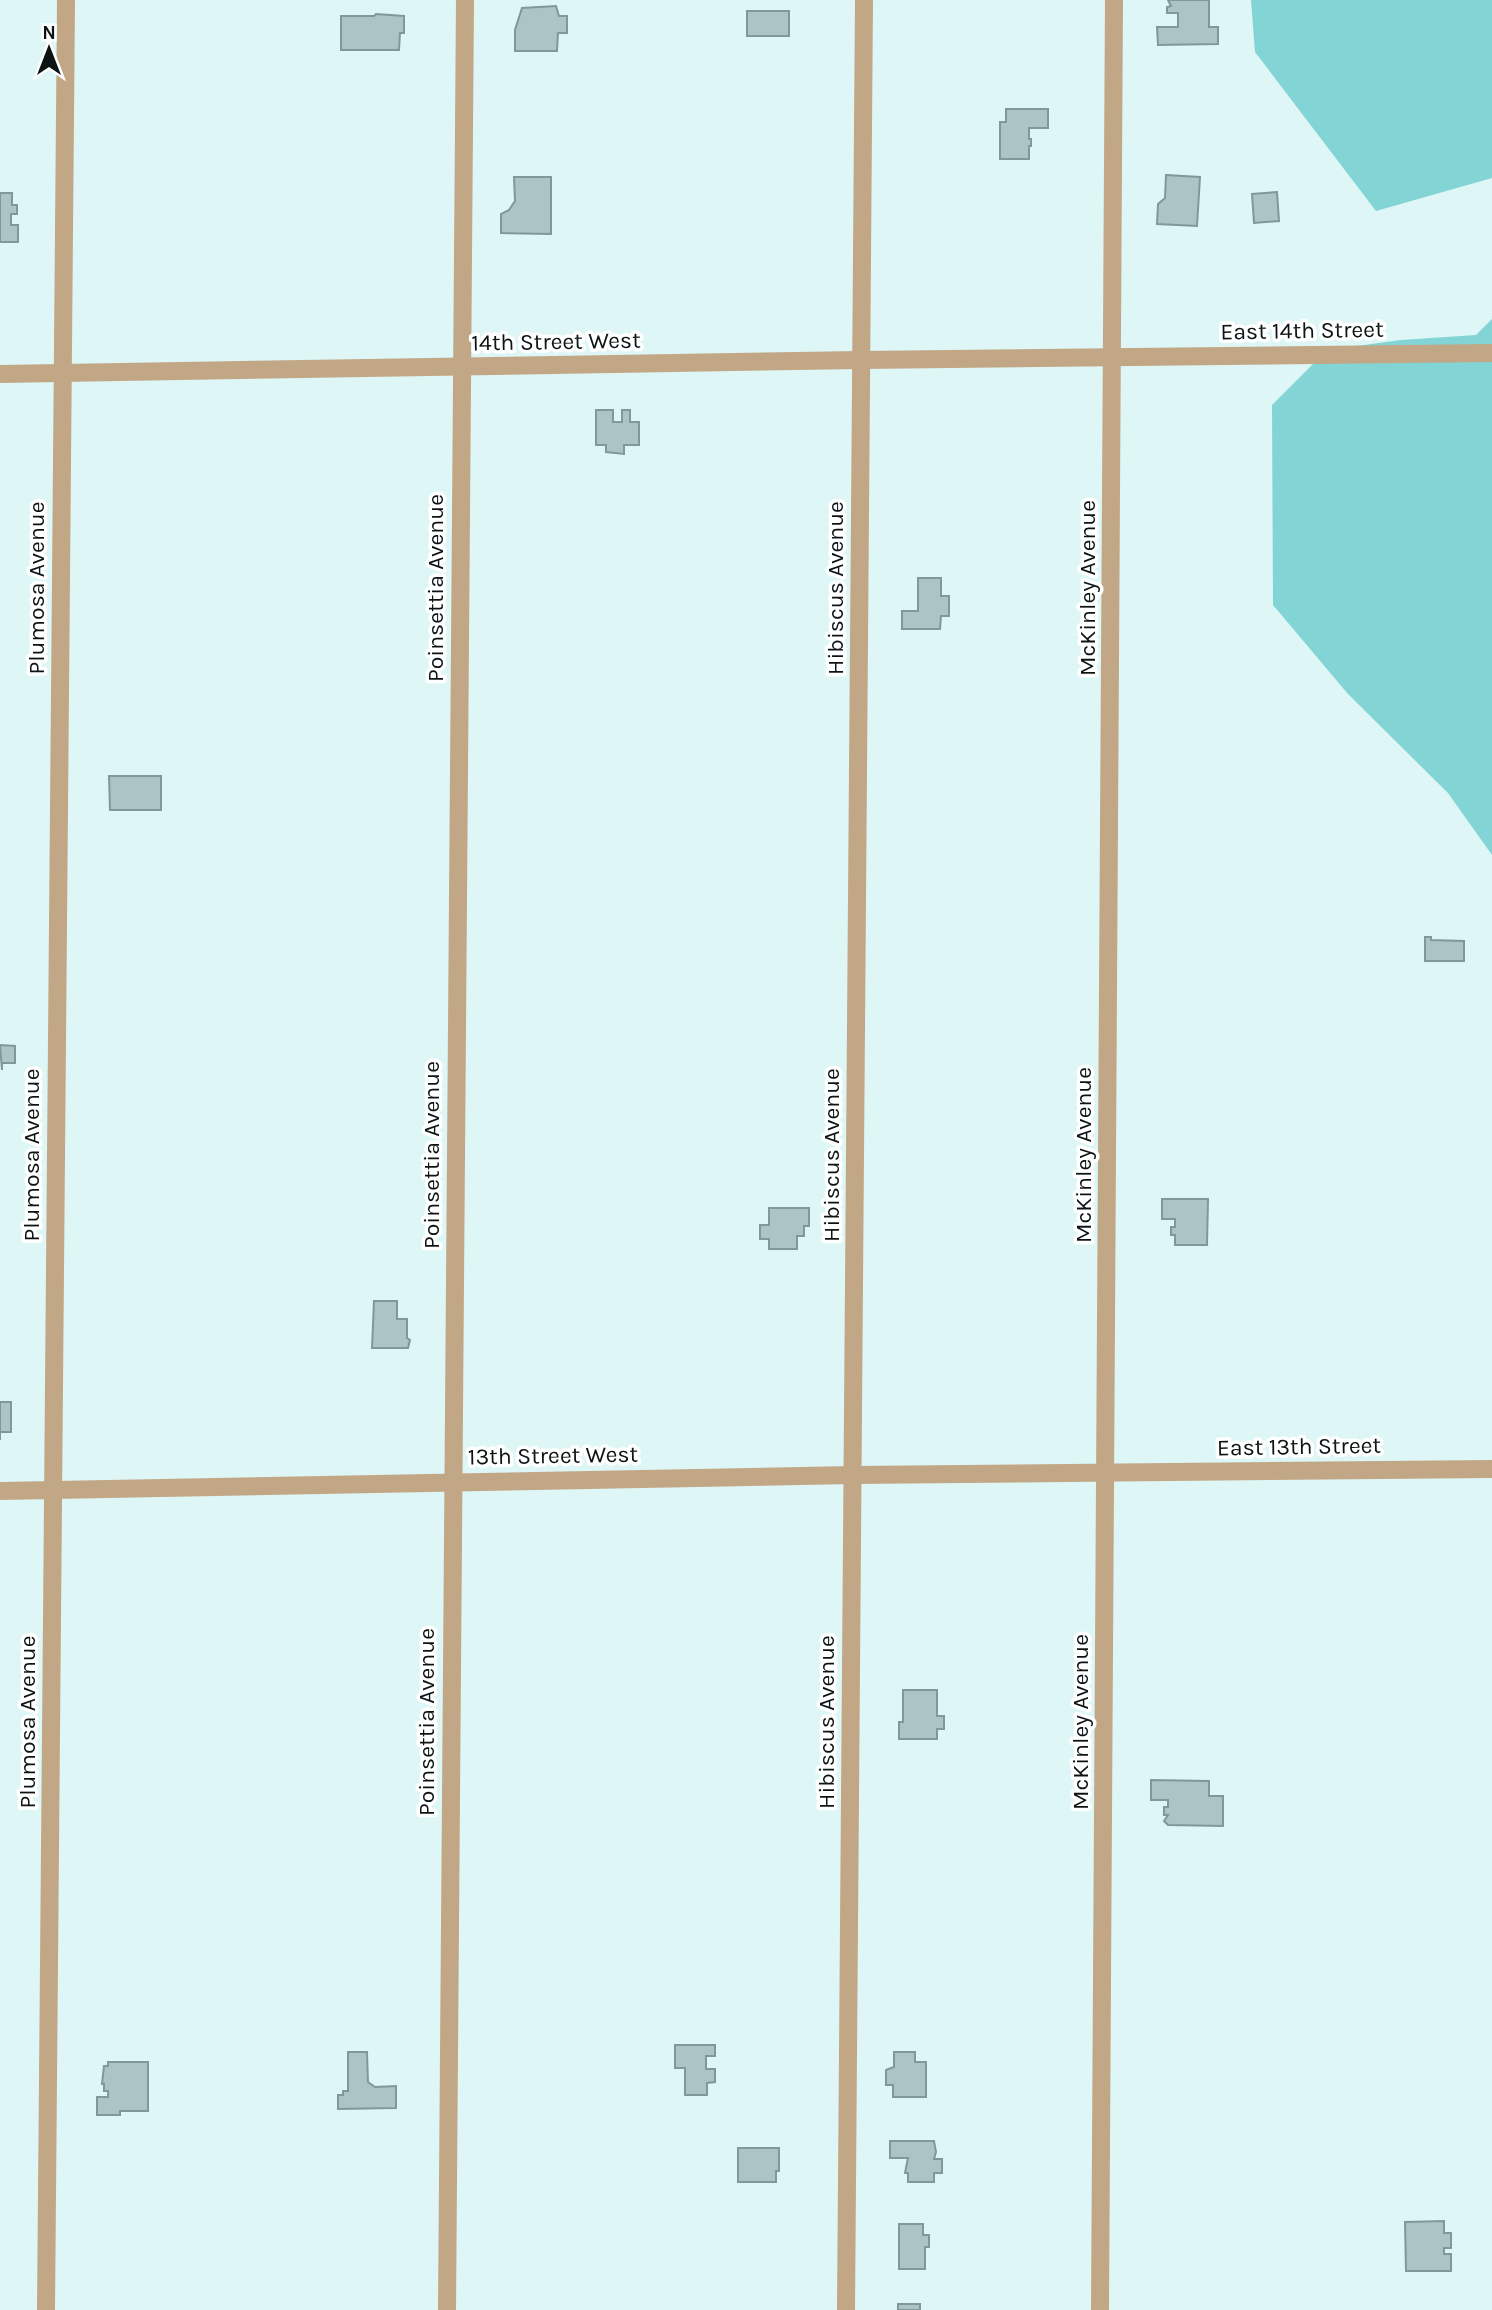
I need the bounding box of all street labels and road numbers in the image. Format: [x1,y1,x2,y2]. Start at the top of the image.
street label: East 14th Street [1220,316,1384,345]
street label: 14th Street West [471,327,641,356]
street label: Poinsettia Avenue [422,494,449,682]
street label: McKinley Avenue [1074,500,1101,676]
street label: Plumosa Avenue [23,501,50,675]
street label: Hibiscus Avenue [822,501,849,675]
street label: Poinsettia Avenue [418,1061,445,1249]
street label: McKinley Avenue [1070,1067,1097,1243]
street label: Plumosa Avenue [18,1068,45,1242]
street label: Hibiscus Avenue [818,1068,845,1242]
street label: East 13th Street [1217,1432,1382,1461]
street label: 13th Street West [468,1441,639,1470]
street label: Poinsettia Avenue [413,1628,440,1816]
street label: McKinley Avenue [1067,1634,1094,1810]
street label: Plumosa Avenue [14,1635,41,1809]
street label: Hibiscus Avenue [813,1635,840,1809]

